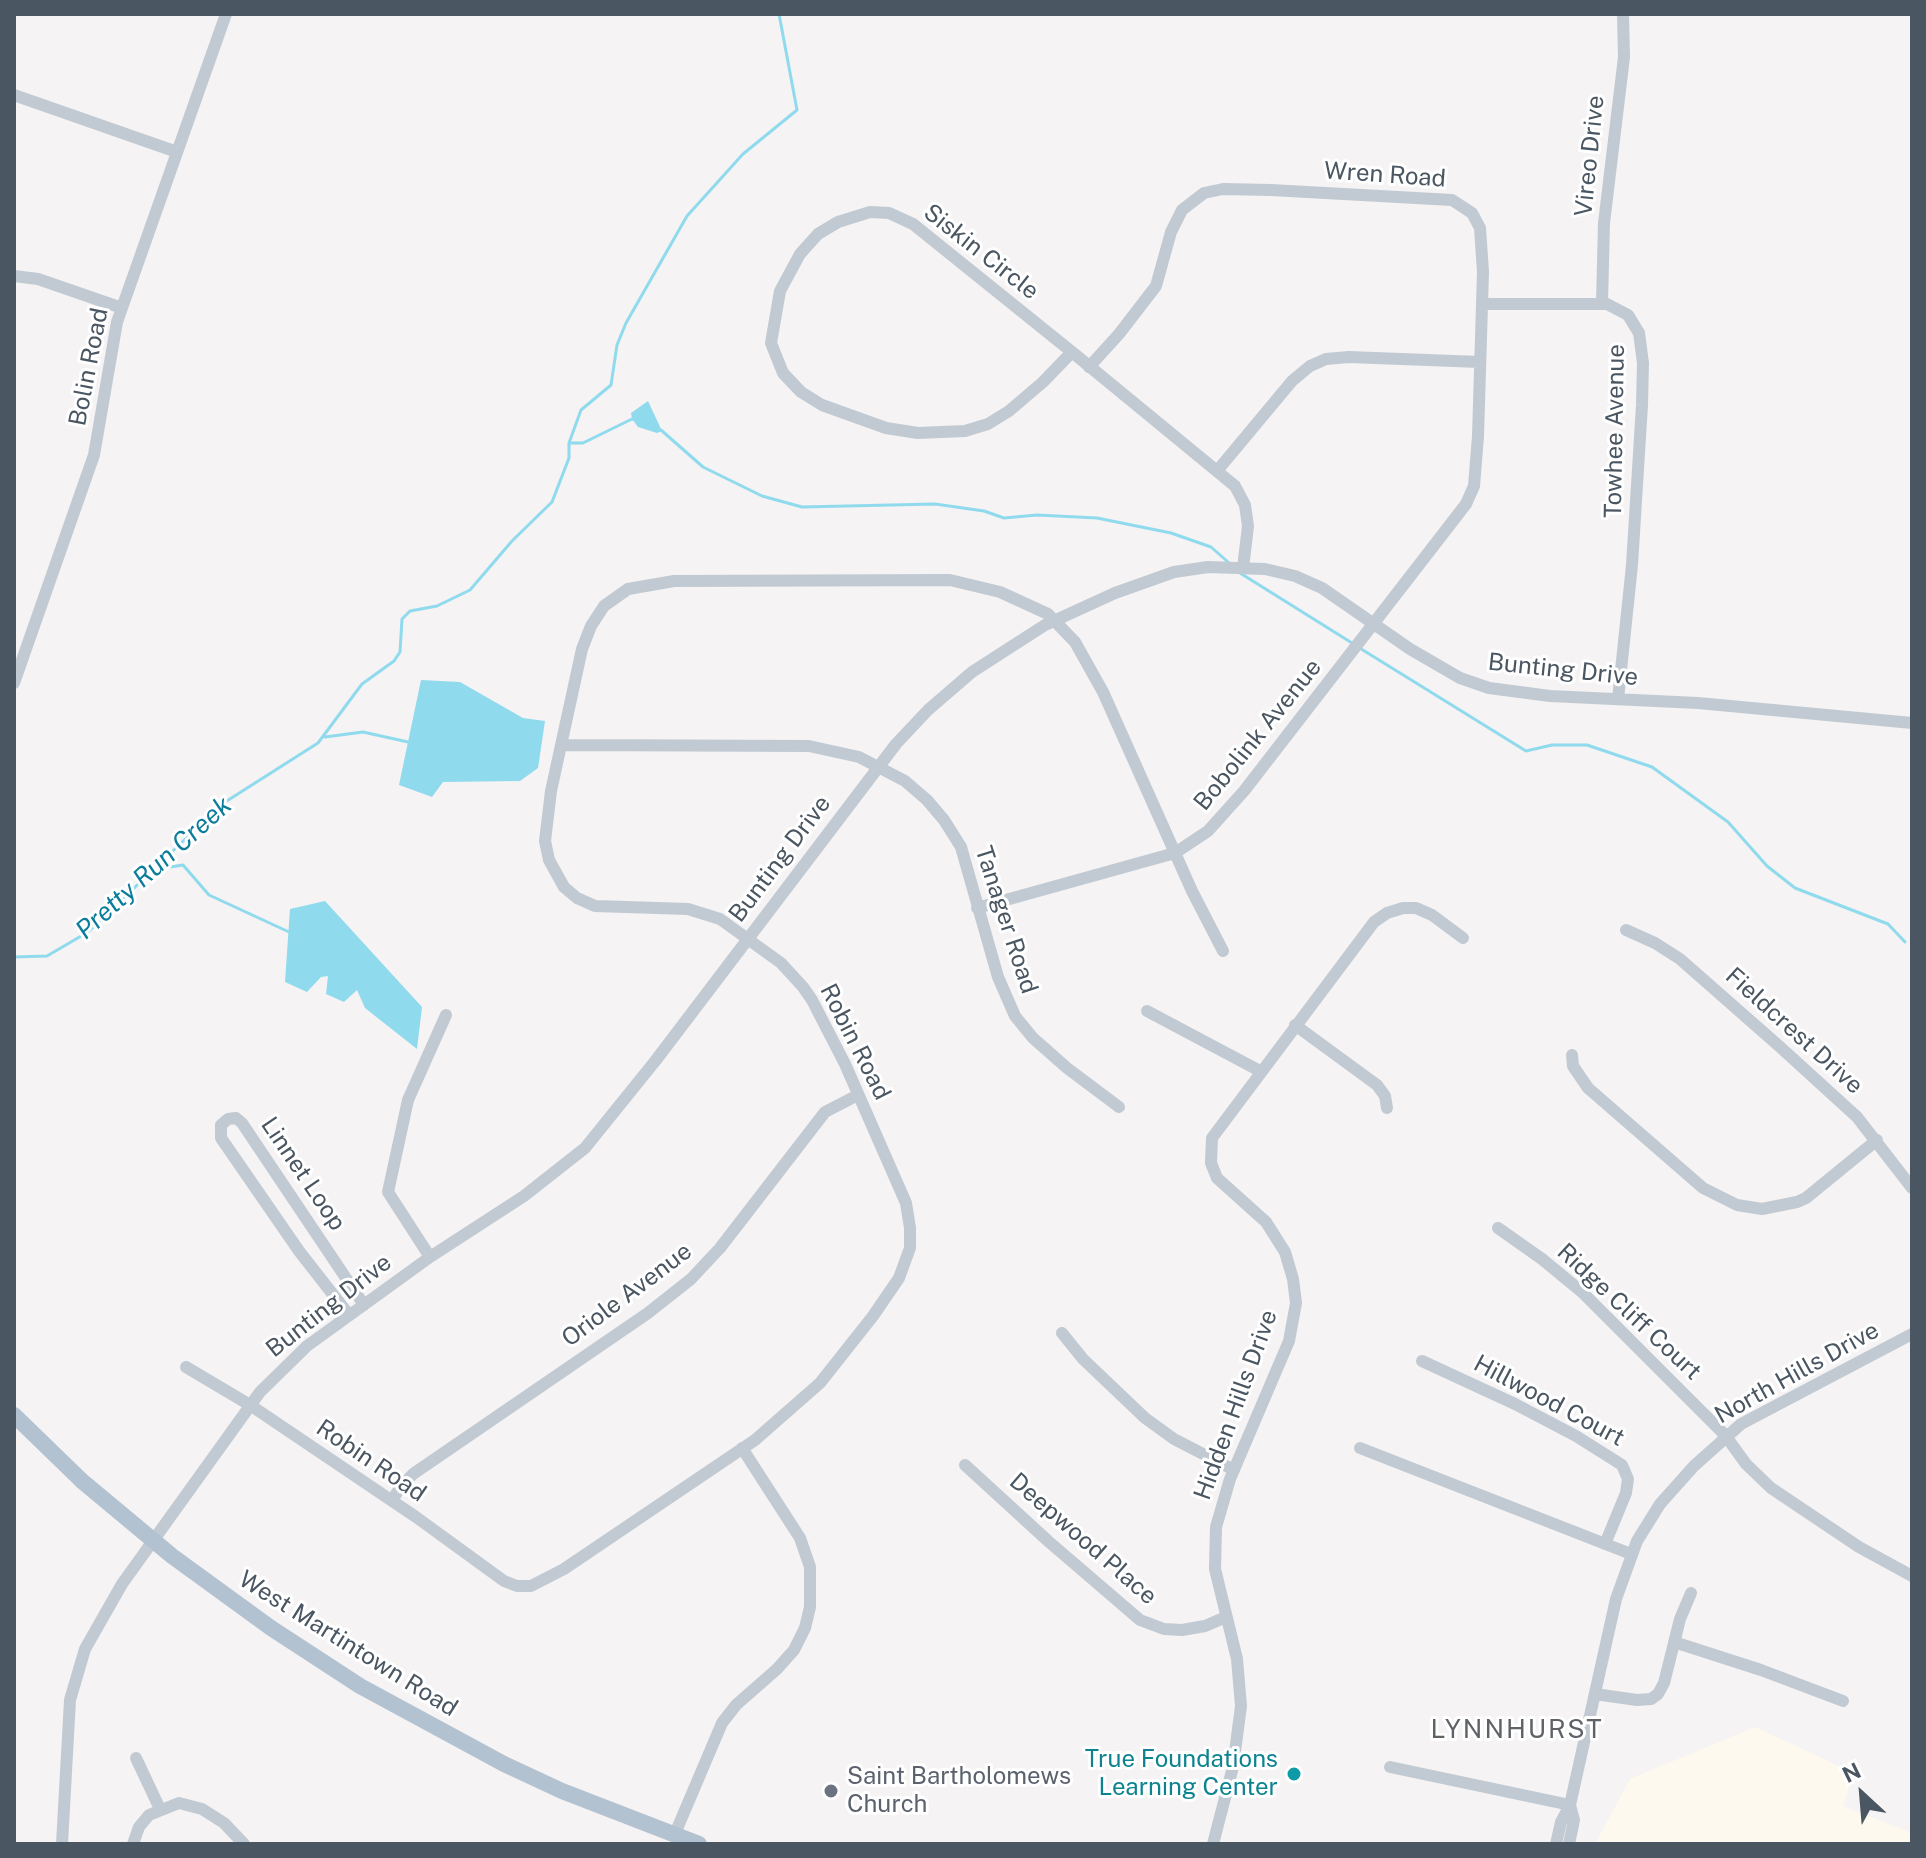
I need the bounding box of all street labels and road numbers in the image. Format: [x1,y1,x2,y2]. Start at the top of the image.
street label: Vireo Drive [1569,94,1611,218]
street label: Wren Road [1323,156,1447,194]
street label: Siskin Circle [918,198,1044,306]
street label: Bolin Road [63,306,115,428]
street label: Towhee Avenue [1599,344,1631,518]
street label: Bunting Drive [1486,648,1640,692]
street label: Bobolink Avenue [1188,653,1328,817]
street label: Bunting Drive [723,790,837,928]
street label: Tanager Road [969,843,1043,997]
street label: Fieldcrest Drive [1719,962,1869,1100]
street label: Robin Road [813,979,897,1105]
street label: Linnet Loop [255,1112,351,1236]
street label: Oriole Avenue [556,1237,698,1353]
street label: Ridge Cliff Court [1551,1238,1707,1386]
street label: Bunting Drive [261,1248,397,1364]
street label: Hidden Hills Drive [1188,1306,1284,1504]
street label: North Hills Drive [1710,1316,1884,1430]
street label: Hillwood Court [1469,1349,1629,1453]
street label: Robin Road [311,1414,431,1508]
street label: Deepwood Place [1003,1467,1163,1611]
street label: West Martintown Road [233,1565,463,1723]

